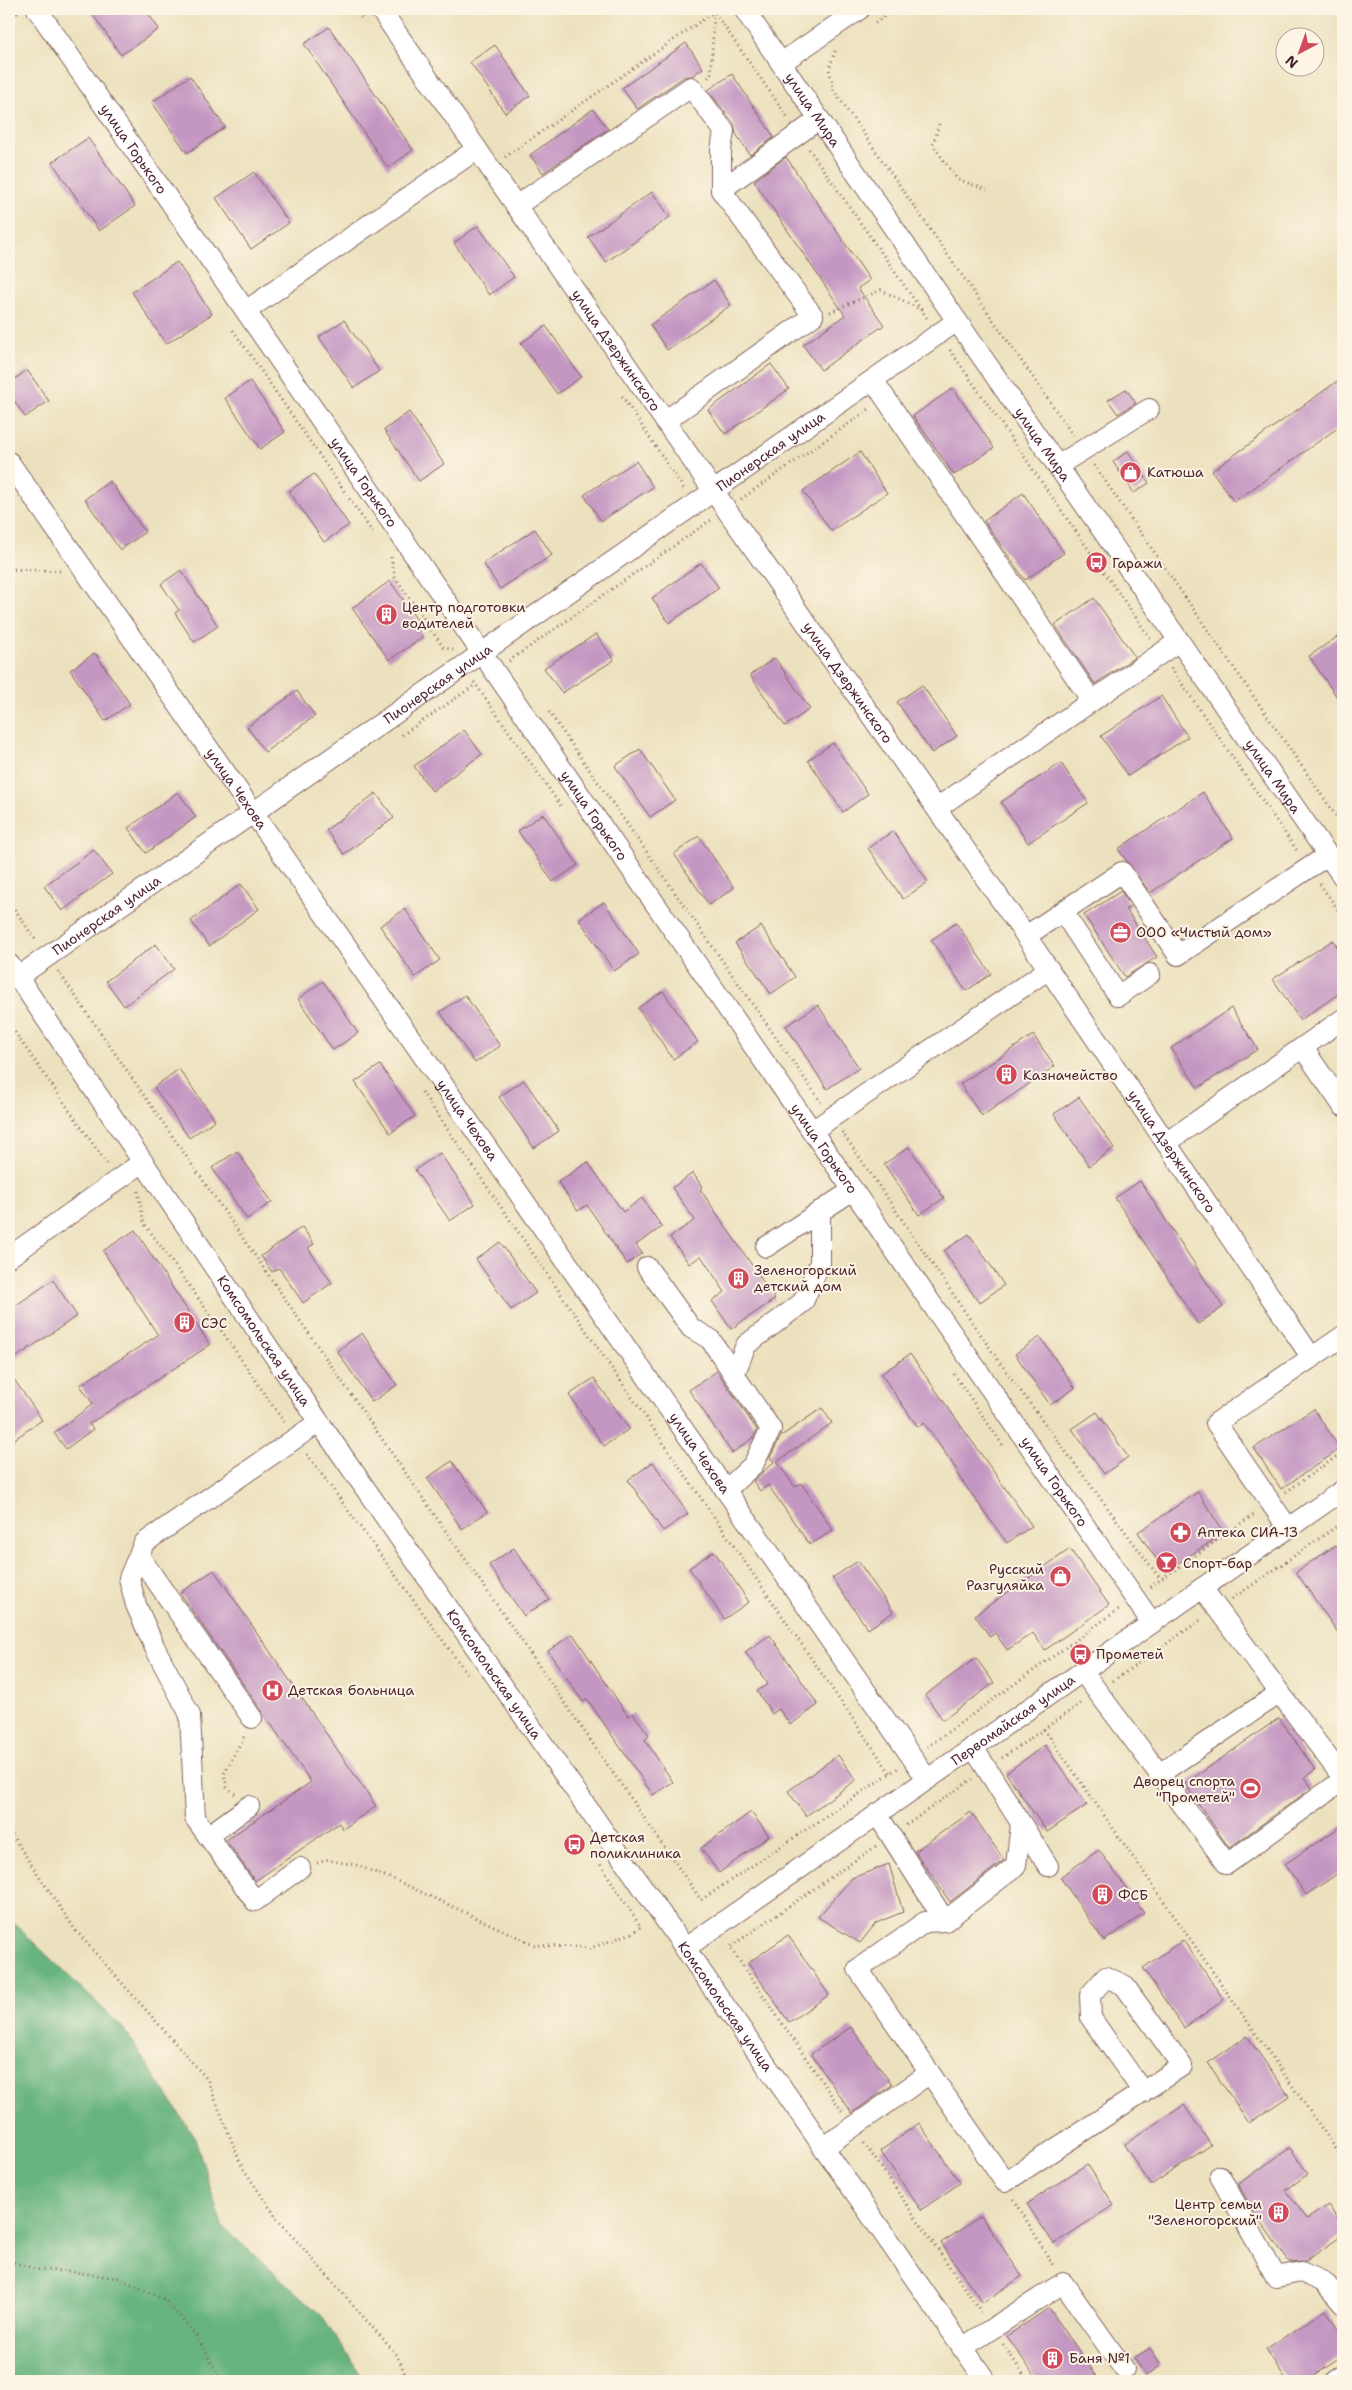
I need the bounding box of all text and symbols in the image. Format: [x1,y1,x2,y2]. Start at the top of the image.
north arrow [1274,28,1324,78]
text: N [1281,51,1302,72]
street label: улица Мира [781,69,845,151]
street label: улица Горького [96,100,171,197]
street label: улица Дзержинского [568,286,665,415]
street label: улица Мира [1011,404,1075,485]
street label: Пионерская улица [713,407,828,495]
street label: улица Горького [326,433,401,531]
shop icon: Катюша [1119,460,1143,484]
place label: Катюша [1147,463,1204,481]
bus stop icon: Гаражи [1084,551,1108,575]
place label: Гаражи [1112,554,1162,572]
place label: Центр подготовки водителей [402,598,526,632]
building icon: Центр подготовки водителей [374,603,398,627]
street label: улица Дзержинского [799,618,897,747]
street label: Пионерская улица [380,640,496,728]
street label: улица Мира [1241,736,1305,817]
street label: улица Чехова [202,744,271,833]
street label: улица Горького [557,767,631,864]
street label: Пионерская улица [49,871,164,959]
office icon: ООО «Чистый дом» [1108,920,1132,944]
place label: ООО «Чистый дом» [1136,923,1272,941]
building icon: Казначейство [995,1063,1019,1087]
place label: Казначейство [1023,1066,1118,1084]
street label: улица Чехова [433,1076,502,1164]
street label: улица Дзержинского [1124,1086,1220,1216]
street label: улица Горького [787,1100,862,1197]
place label: Зеленогорский детский дом [754,1261,857,1295]
building icon: Зеленогорский детский дом [726,1266,750,1290]
street label: Комсомольская улица [213,1272,315,1410]
building icon: СЭС [173,1311,197,1335]
place label: СЭС [201,1314,227,1332]
street label: улица Чехова [665,1409,735,1497]
street label: улица Горького [1017,1433,1092,1530]
pharmacy icon: Аптека СИА-13 [1169,1520,1193,1544]
place label: Аптека СИА-13 [1197,1523,1298,1541]
bar icon: Спорт-бар [1155,1551,1179,1575]
place label: Спорт-бар [1183,1554,1252,1572]
place label: Русский Разгуляйка [966,1560,1044,1594]
shop icon: Русский Разгуляйка [1048,1565,1072,1589]
street label: Комсомольская улица [443,1605,546,1743]
bus stop icon: Прометей [1068,1642,1092,1666]
place label: Прометей [1096,1645,1164,1663]
street label: Первомайская улица [948,1670,1079,1769]
hospital icon: Детская больница [260,1678,284,1702]
place label: Детская больница [288,1681,414,1699]
place label: Дворец спорта "Прометей" [1133,1772,1235,1806]
sports icon: Дворец спорта "Прометей" [1239,1777,1263,1801]
place label: Детская поликлиника [590,1828,681,1862]
bus stop icon: Детская поликлиника [562,1833,586,1857]
building icon: ФСБ [1090,1883,1114,1907]
place label: ФСБ [1118,1886,1148,1904]
street label: Комсомольская улица [674,1938,777,2075]
place label: Центр семьи "Зеленогорский" [1148,2195,1262,2229]
building icon: Центр семьи "Зеленогорский" [1266,2200,1290,2224]
building icon: Баня №1 [1041,2346,1065,2370]
place label: Баня №1 [1069,2349,1130,2367]

